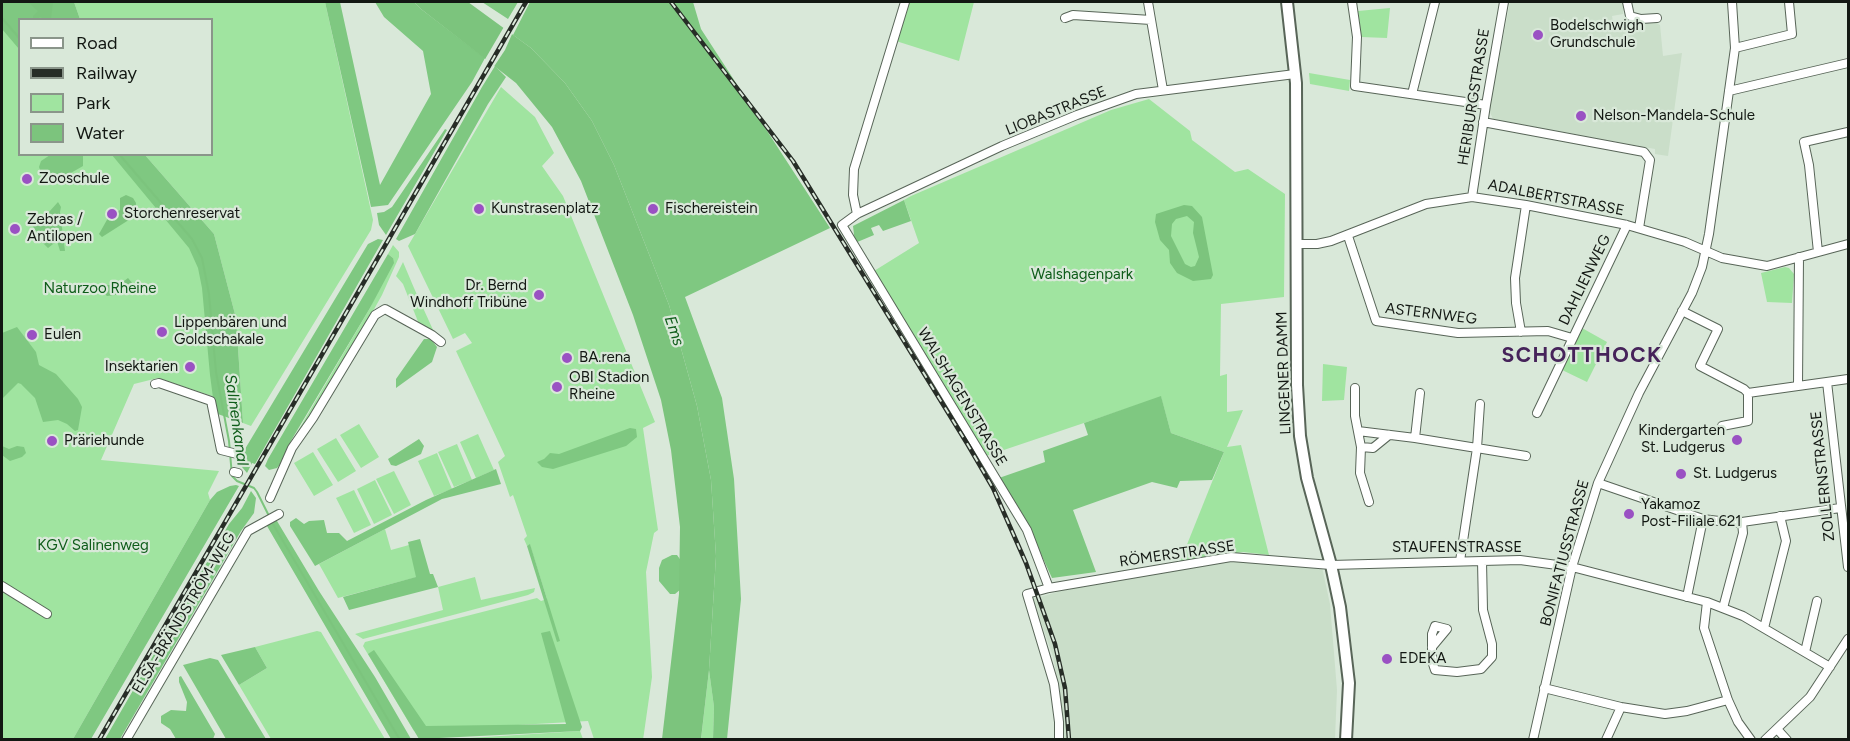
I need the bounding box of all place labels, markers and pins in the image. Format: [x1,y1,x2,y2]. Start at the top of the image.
place label: Bodelschwigh Grundschule [1550,17,1644,52]
marker: Bodelschwigh Grundschule [1531,28,1545,42]
place label: Nelson-Mandela-Schule [1593,107,1755,125]
marker: Nelson-Mandela-Schule [1574,109,1588,123]
place label: Zooschule [39,170,109,188]
marker: Zooschule [20,172,34,186]
place label: Kunstrasenplatz [491,200,599,218]
place label: Fischereistein [665,200,758,218]
marker: Kunstrasenplatz [472,202,486,216]
marker: Fischereistein [646,202,660,216]
place label: Storchenreservat [124,205,240,223]
marker: Storchenreservat [105,207,119,221]
place label: Zebras / Antilopen [27,211,92,246]
marker: Zebras / Antilopen [8,222,22,236]
place label: Dr. Bernd Windhoff Tribüne [410,277,527,312]
marker: Dr. Bernd Windhoff Tribüne [532,288,546,302]
place label: Lippenbären und Goldschakale [174,314,287,349]
marker: Lippenbären und Goldschakale [155,325,169,339]
place label: Eulen [44,326,81,344]
marker: Eulen [25,328,39,342]
place label: BA.rena [579,349,631,367]
marker: BA.rena [560,351,574,365]
place label: Insektarien [105,358,178,376]
marker: Insektarien [183,360,197,374]
place label: OBI Stadion Rheine [569,369,649,404]
marker: OBI Stadion Rheine [550,380,564,394]
place label: Kindergarten St. Ludgerus [1638,422,1725,457]
place label: Präriehunde [64,432,144,450]
marker: Kindergarten St. Ludgerus [1730,433,1744,447]
marker: Präriehunde [45,434,59,448]
place label: St. Ludgerus [1693,465,1777,483]
marker: St. Ludgerus [1674,467,1688,481]
place label: Yakamoz Post-Filiale 621 [1641,496,1741,531]
marker: Yakamoz Post-Filiale 621 [1622,507,1636,521]
place label: EDEKA [1399,650,1446,668]
marker: EDEKA [1380,652,1394,666]

